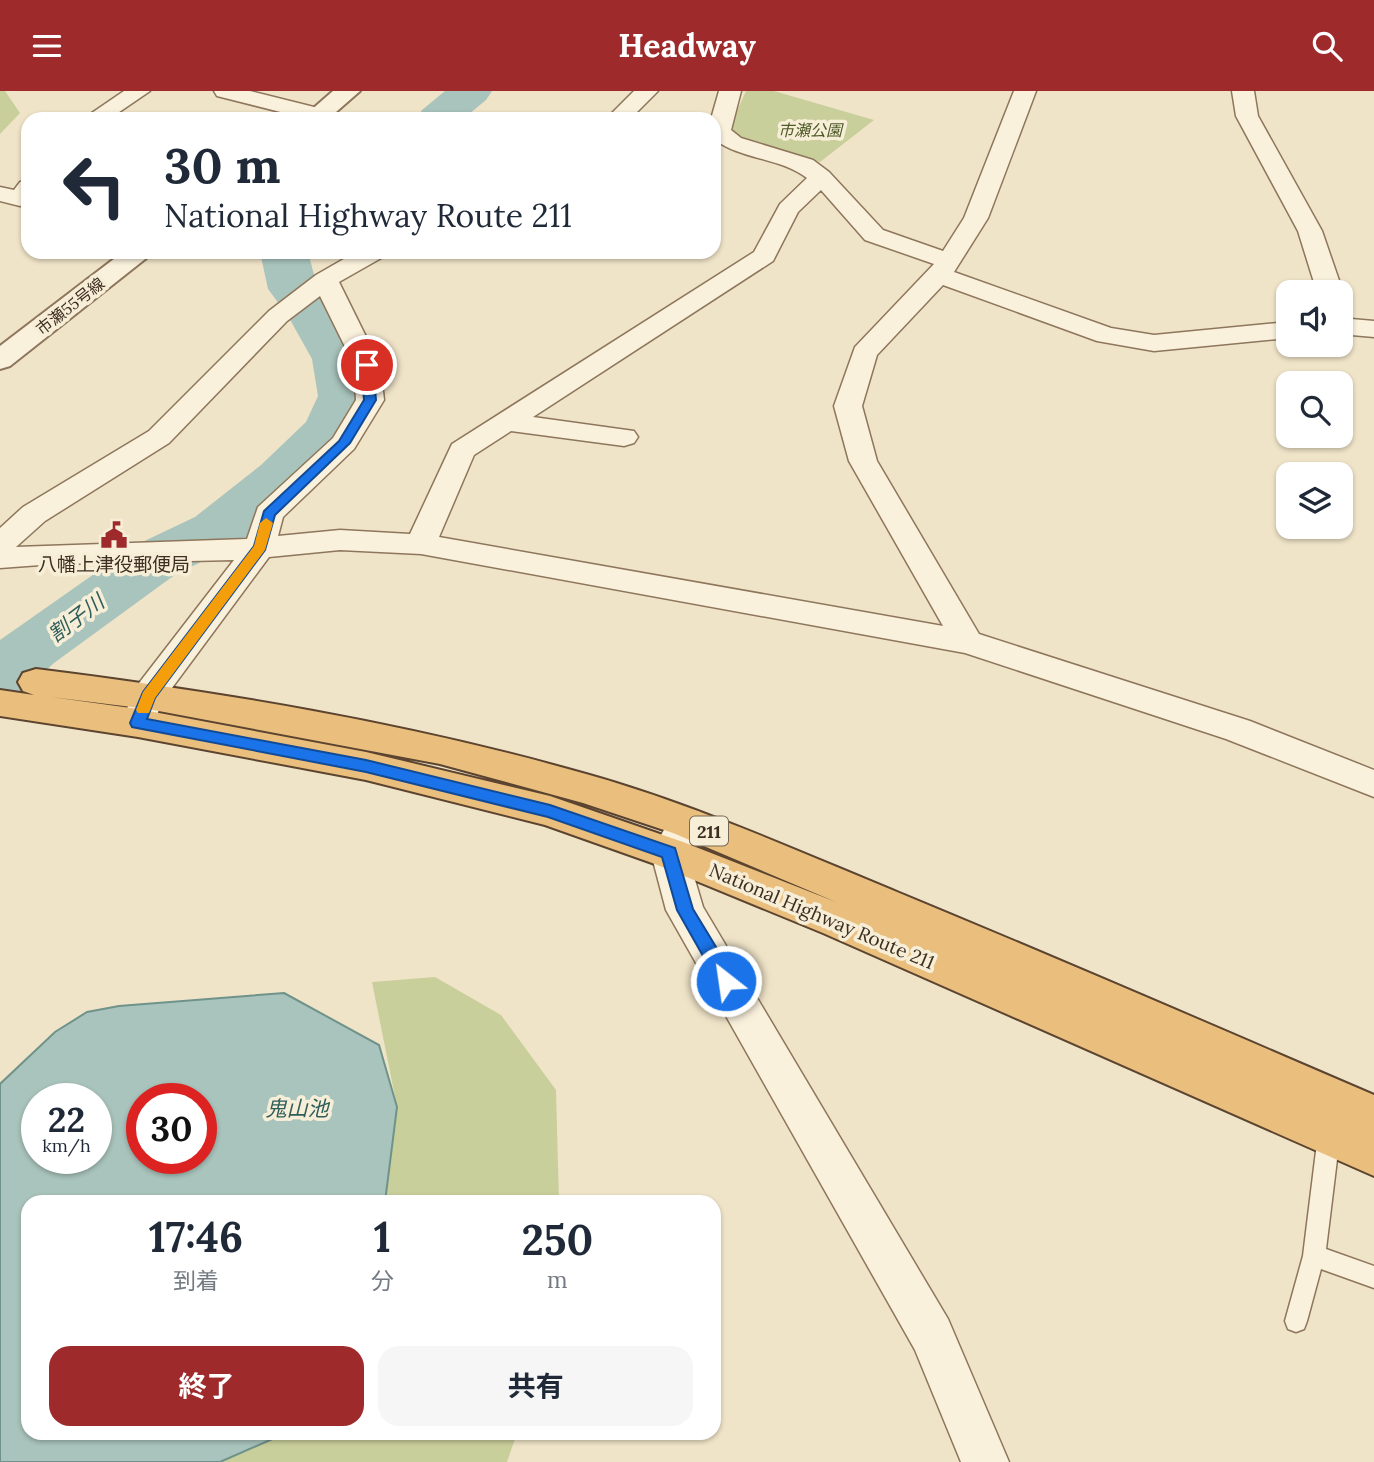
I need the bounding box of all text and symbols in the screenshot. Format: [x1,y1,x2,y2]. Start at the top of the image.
text: Headway [618,25,756,66]
icon: menu [28,27,66,65]
icon: search [1308,27,1346,65]
park label: 市瀬公園 [778,120,844,140]
text: 30 m [164,134,281,196]
icon: left [49,140,140,231]
text: National Highway Route 211 [164,195,572,236]
street label: 市瀬55号線 [32,273,108,339]
map controls [1276,280,1353,539]
button: sound [1276,280,1353,357]
pin [337,335,397,395]
icon: arrive [348,346,386,384]
button: search [1276,371,1353,448]
button: layers [1276,462,1353,539]
public building icon: 八幡上津役郵便局 [99,520,129,550]
place label: 八幡上津役郵便局 [38,552,190,576]
water label: 割子川 [43,587,111,648]
road number: 211 [690,817,728,845]
street label: National Highway Route 211 [706,858,938,974]
position arrow [689,944,763,1018]
speed limit sign: 30 [126,1083,217,1174]
water label: 鬼山池 [266,1095,330,1122]
text: 22 [48,1097,85,1142]
text: km/h [42,1134,91,1157]
text: 17:46 [149,1210,243,1264]
text: 1 [374,1210,391,1264]
text: 250 [521,1213,593,1267]
text: m [547,1265,568,1294]
text: 到着 [173,1266,219,1295]
text: 分 [371,1266,394,1295]
button: 終了 [49,1346,364,1426]
button: 共有 [378,1346,693,1426]

